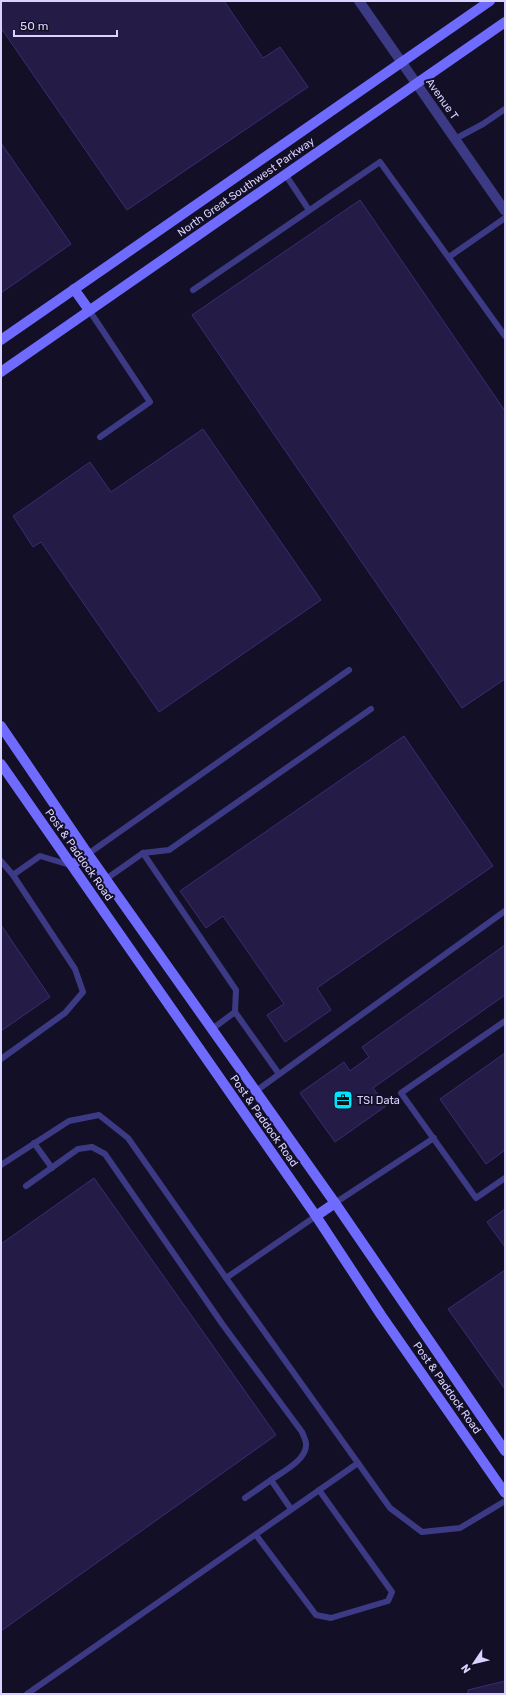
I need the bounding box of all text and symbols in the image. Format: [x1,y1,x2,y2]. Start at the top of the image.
scale bar [14,12,117,38]
text: 50 m [20,19,48,33]
street label: Avenue T [423,76,461,123]
street label: North Great Southwest Parkway [175,135,317,239]
street label: Post & Paddock Road [42,807,116,903]
street label: Post & Paddock Road [227,1073,301,1169]
office icon: TSI Data [332,1089,354,1111]
place label: TSI Data [357,1094,400,1107]
street label: Post & Paddock Road [410,1340,484,1436]
north arrow [454,1643,494,1683]
text: N [459,1661,474,1675]

